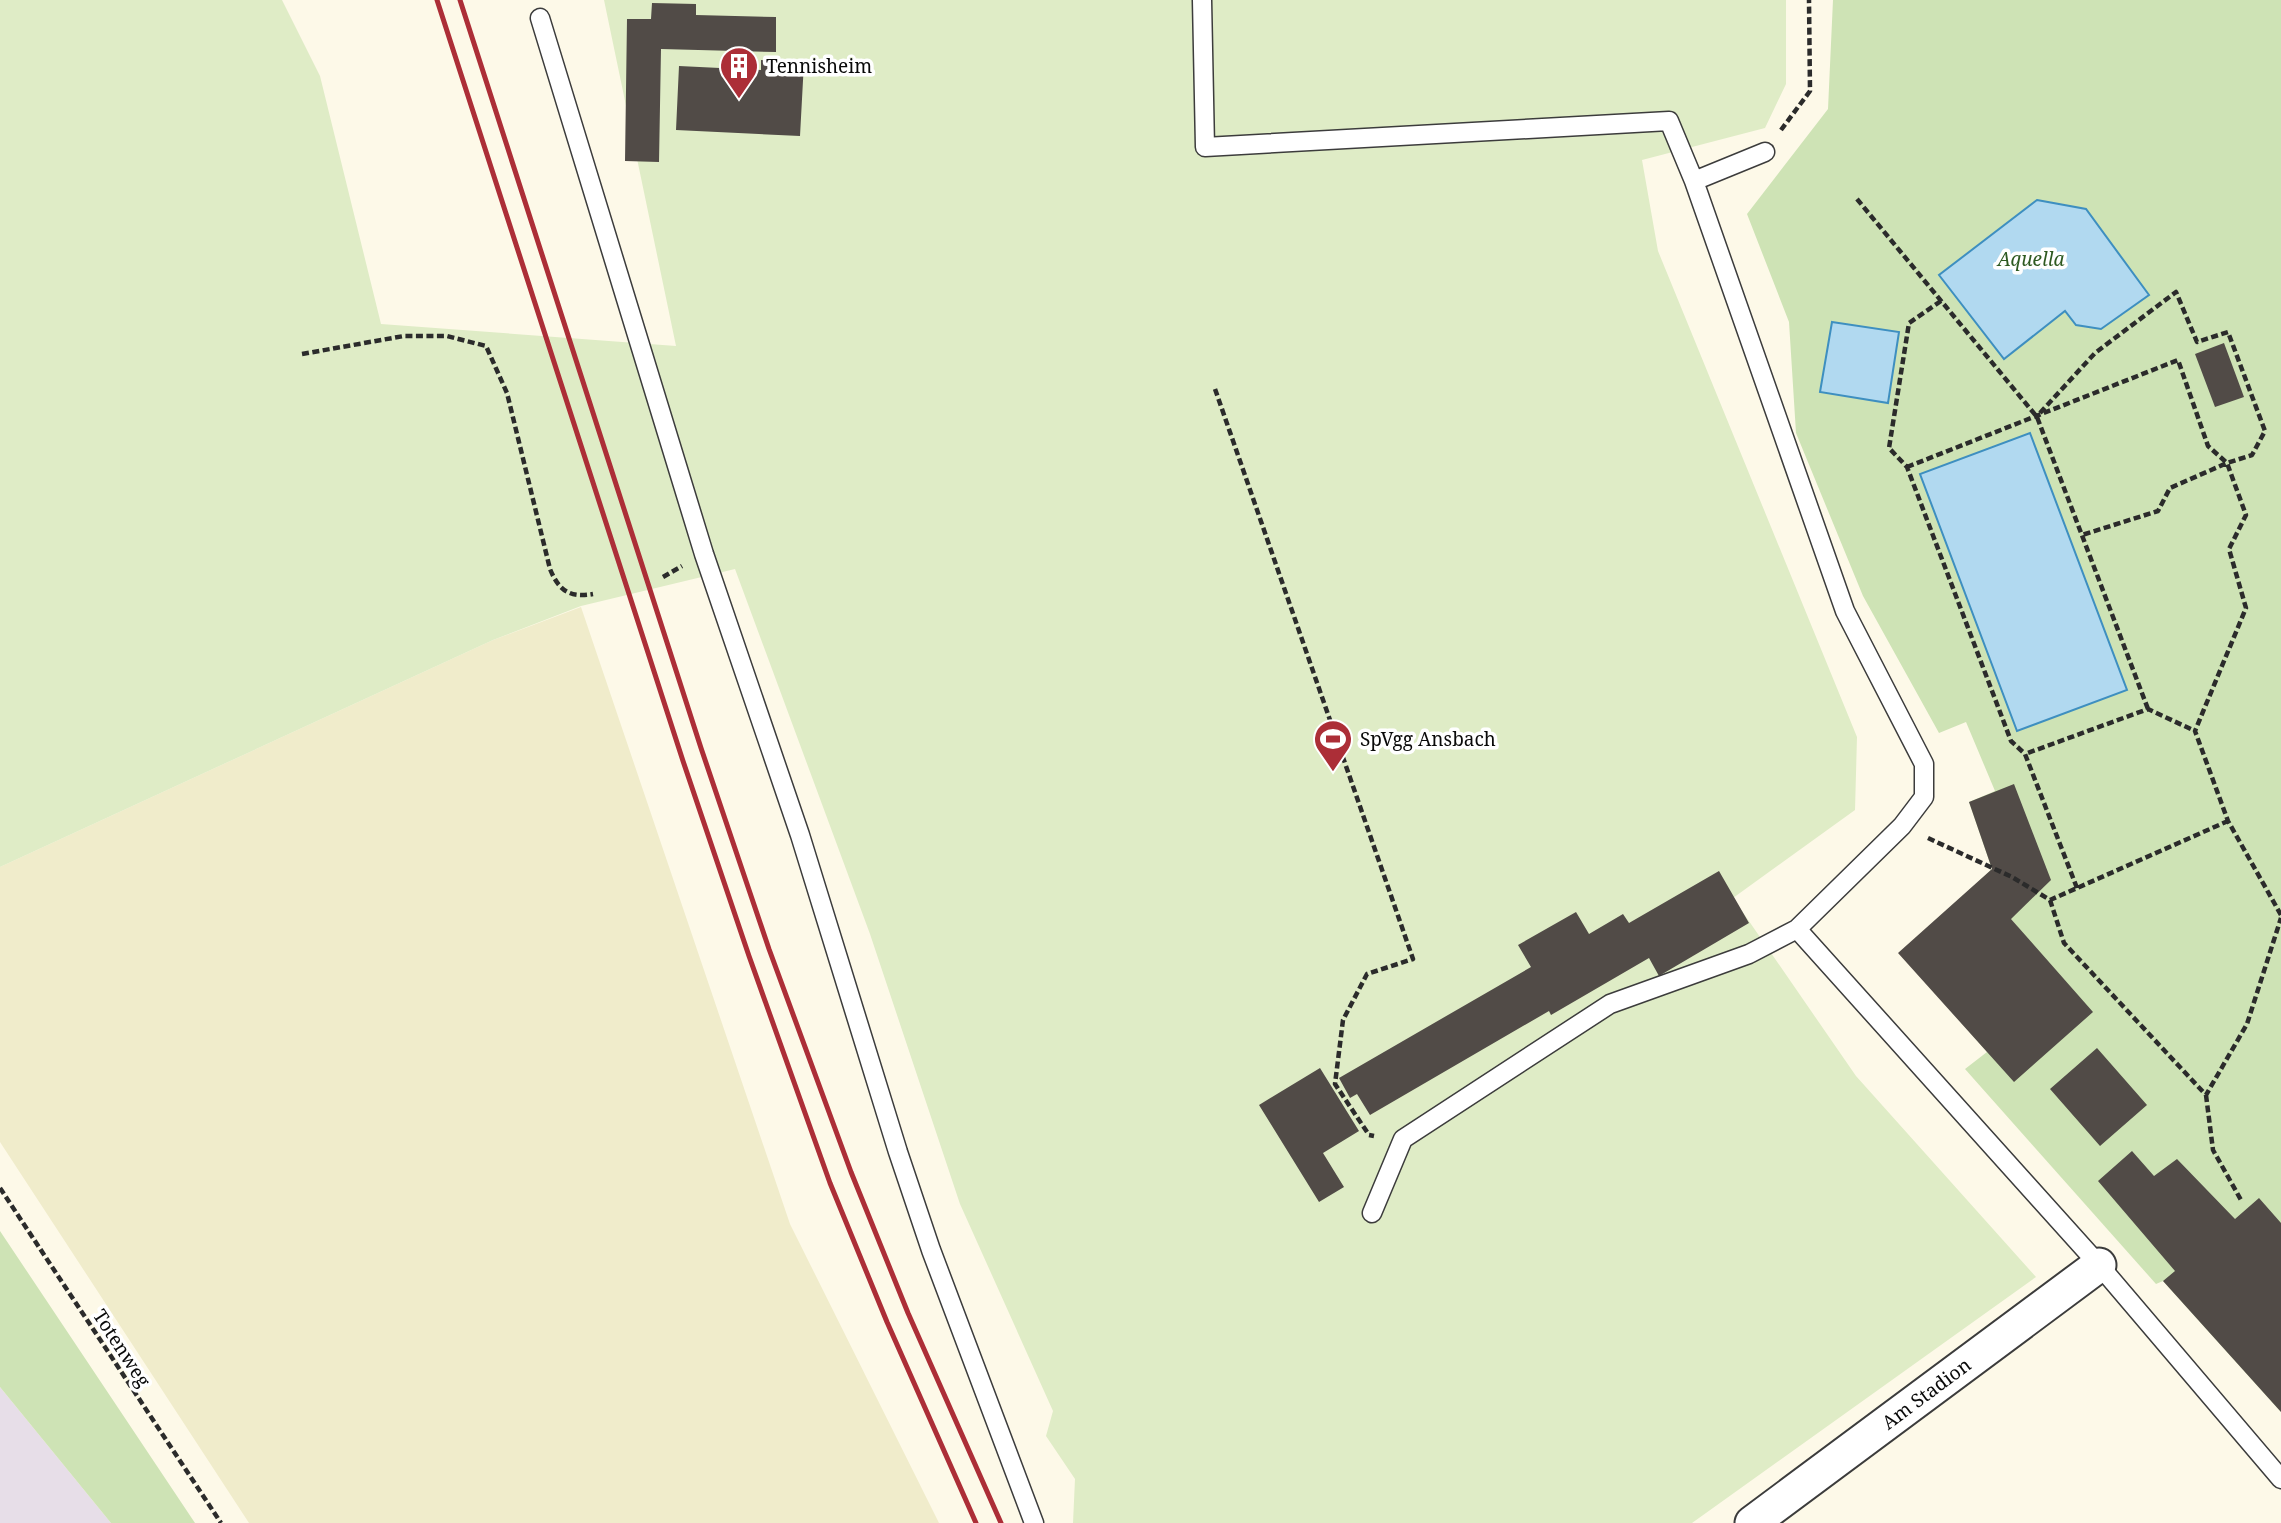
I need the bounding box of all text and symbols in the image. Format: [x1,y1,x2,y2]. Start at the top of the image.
building icon: Tennisheim [718,45,760,100]
place label: Tennisheim [766,53,872,79]
park label: Aquella [1996,246,2064,272]
sports icon: SpVgg Ansbach [1312,718,1354,773]
place label: SpVgg Ansbach [1360,726,1496,752]
street label: Totenweg [87,1304,157,1392]
street label: Am Stadion [1876,1352,1976,1435]

